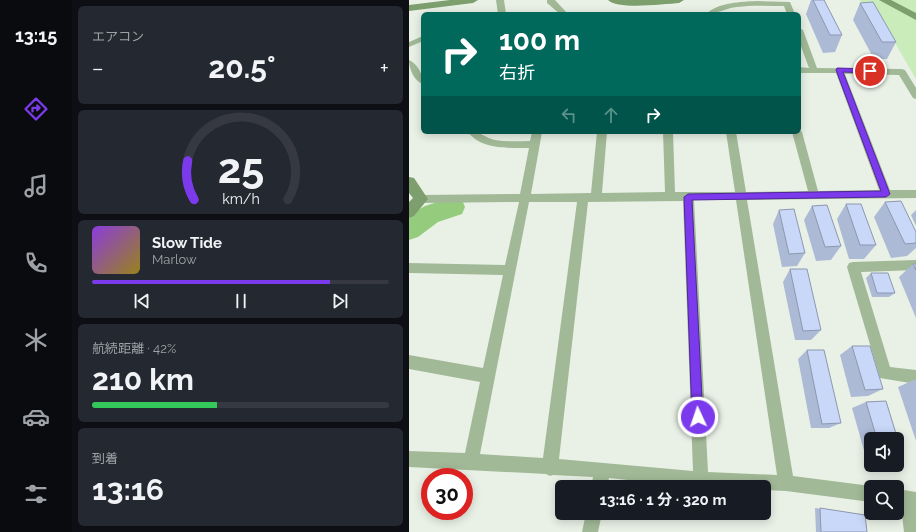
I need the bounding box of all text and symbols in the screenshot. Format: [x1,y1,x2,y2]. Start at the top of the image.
text: 100 m [499,24,580,57]
text: 13:15 [15,25,57,46]
icon: right [433,28,485,80]
text: エアコン [92,29,144,44]
text: 20.5° [208,50,275,85]
pin [853,54,887,88]
text: − [92,55,104,81]
text: + [380,55,389,81]
icon: arrive [859,60,881,82]
text: 右折 [499,62,535,83]
icon: directions [22,95,50,123]
icon: left [558,104,580,126]
icon: ahead [600,104,622,126]
icon: right [642,104,664,126]
text: 25 [217,144,264,193]
icon: music [22,172,50,200]
text: km/h [222,191,259,207]
text: Slow Tide [152,234,222,252]
icon: phone [22,249,50,277]
text: Marlow [152,252,197,267]
icon: previous [131,290,153,312]
icon: pause [230,290,252,312]
icon: next [329,290,351,312]
icon: climate [22,326,50,354]
text: 航続距離 · 42% [92,341,176,356]
text: 210 km [92,362,194,397]
position arrow [677,396,719,438]
icon: car [22,403,50,431]
map controls [864,432,904,520]
button: sound [864,432,904,472]
text: 到着 [92,451,118,466]
speed limit sign: 30 [421,468,473,520]
text: 13:16 [92,472,164,507]
icon: filters [22,480,50,508]
button: search [864,480,904,520]
text: 13:16 · 1 分 · 320 m [600,491,726,509]

